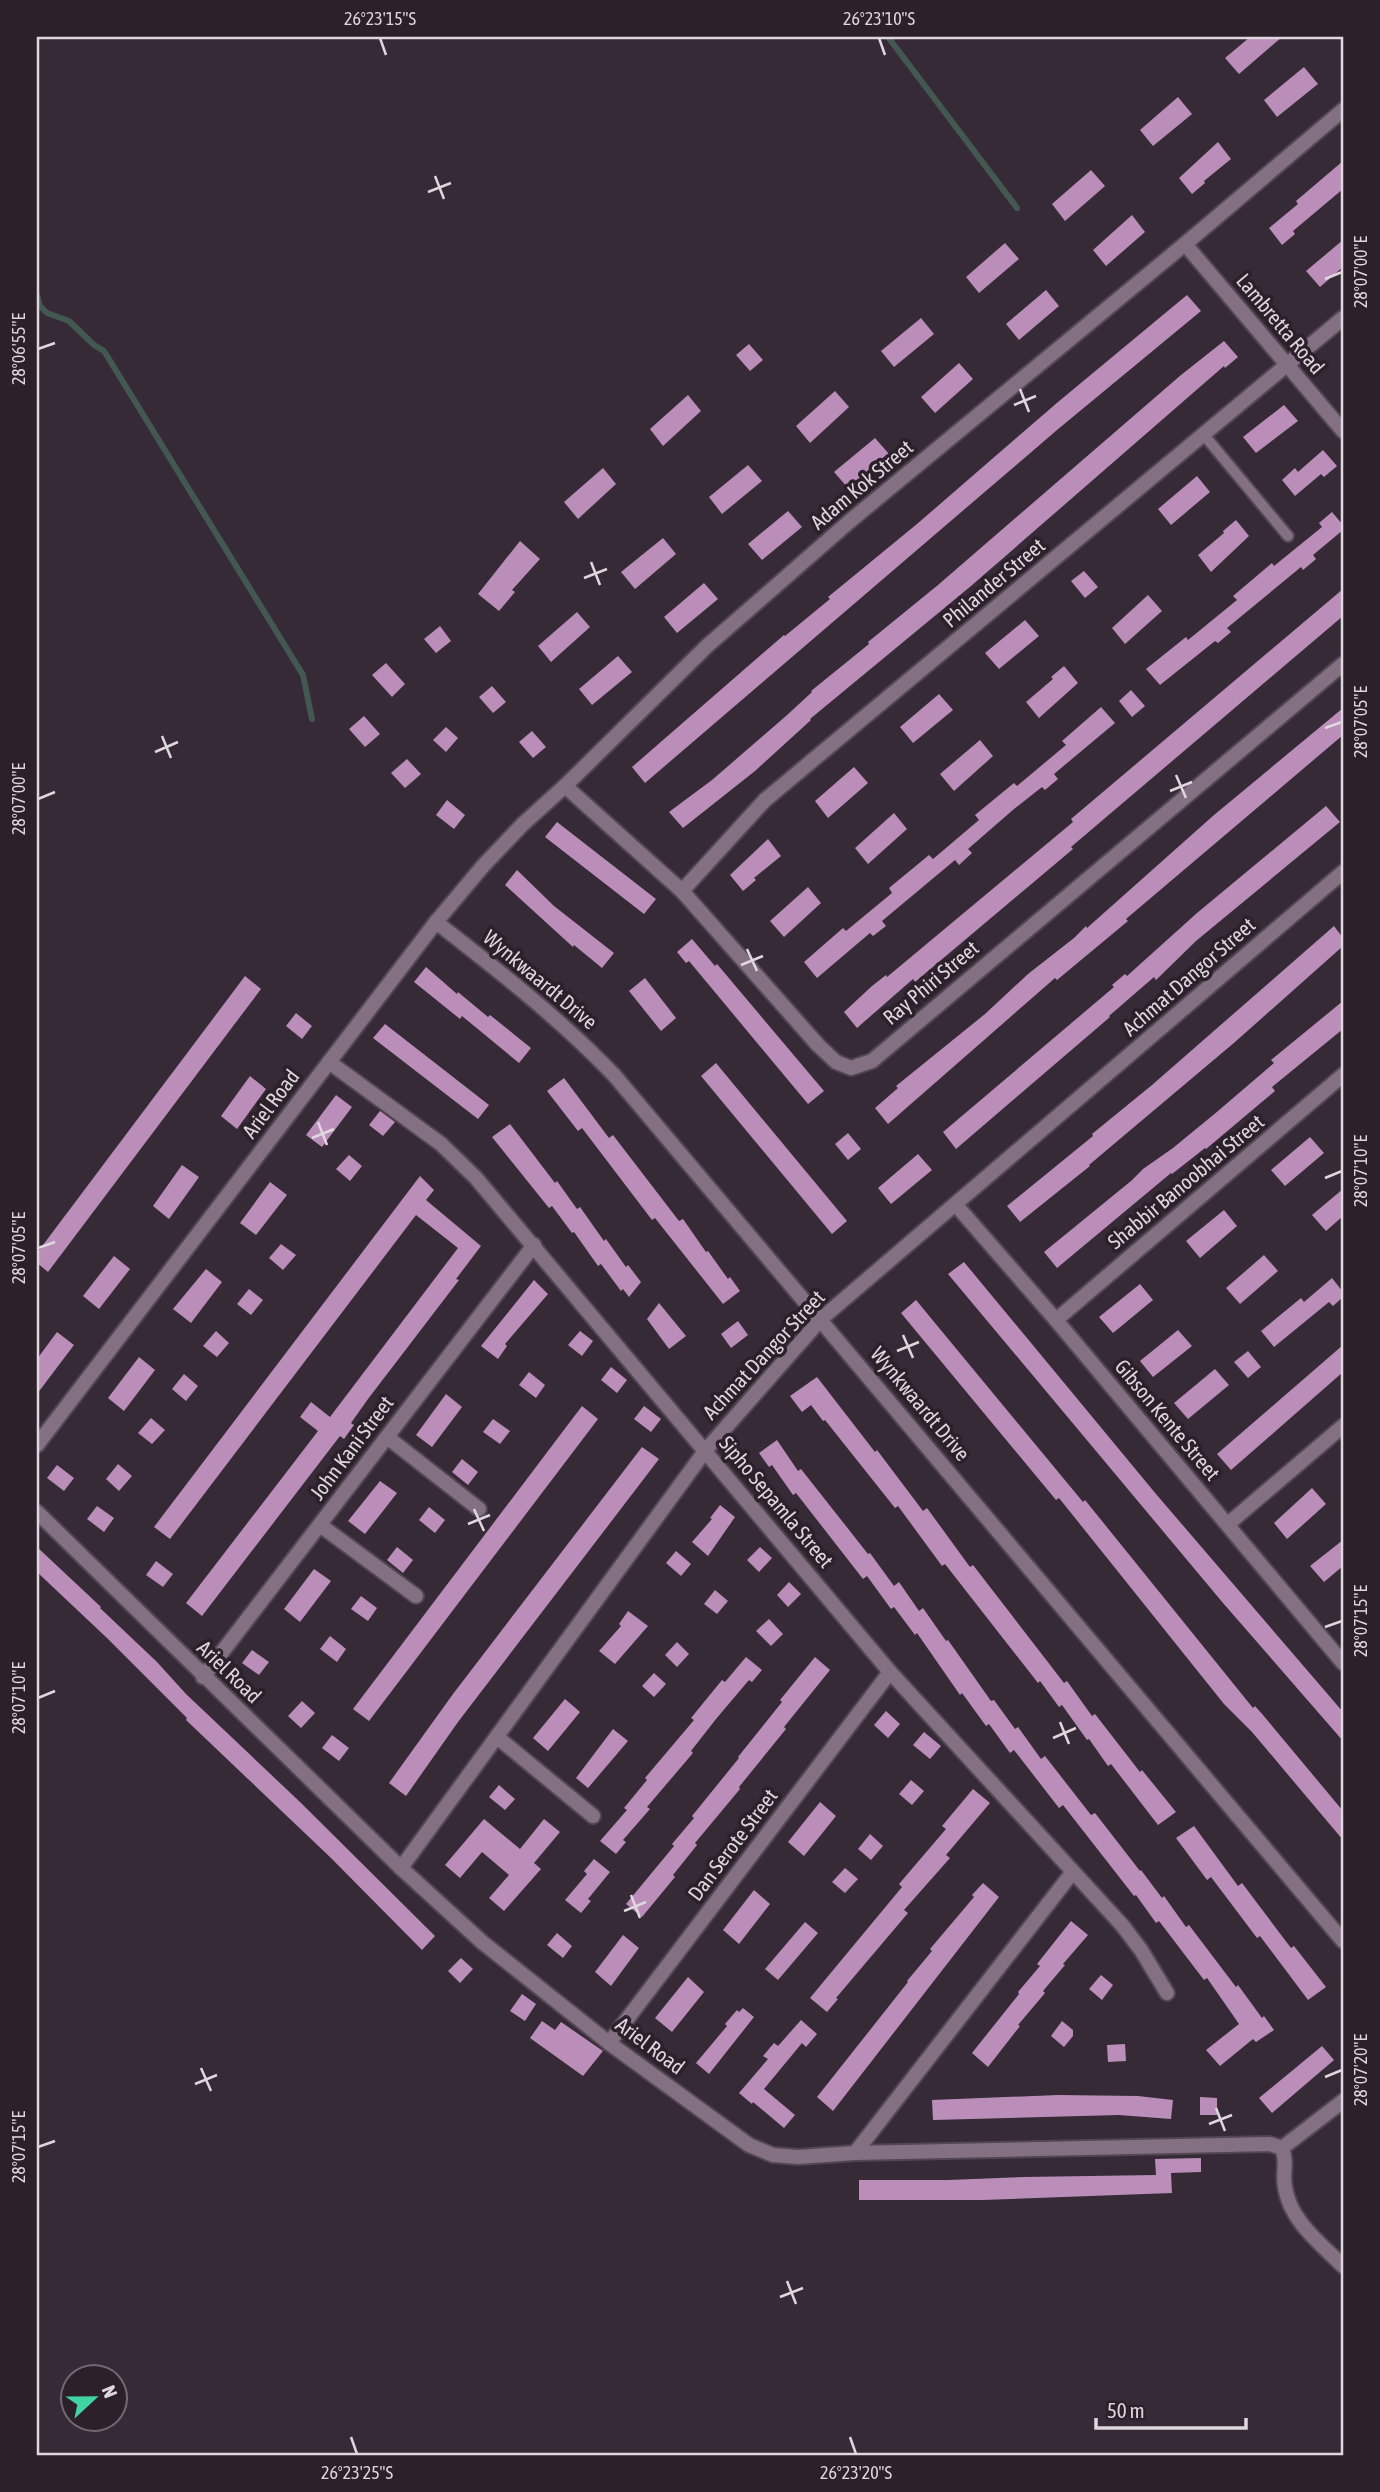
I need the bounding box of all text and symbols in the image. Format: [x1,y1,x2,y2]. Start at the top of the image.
text: 26°23'15"S [344,8,416,29]
text: 26°23'10"S [843,8,915,29]
text: 28°07'00"E [1350,236,1371,308]
street label: Lambretta Road [1232,268,1330,378]
text: 28°06'55"E [8,313,29,385]
street label: Adam Kok Street [805,435,917,534]
street label: Philander Street [938,533,1049,632]
text: 28°07'05"E [1350,686,1371,758]
text: 28°07'00"E [8,763,29,835]
street label: Achmat Dangor Street [1117,912,1259,1040]
street label: Wynkwaardt Drive [479,925,602,1034]
street label: Ray Phiri Street [878,935,983,1029]
street label: Ariel Road [237,1064,304,1142]
street label: Shabbir Banoobhai Street [1103,1109,1268,1253]
text: 28°07'10"E [1350,1135,1371,1207]
text: 28°07'05"E [8,1212,29,1284]
street label: Achmat Dangor Street [697,1285,829,1424]
street label: Wynkwaardt Drive [866,1342,975,1465]
street label: Gibson Kente Street [1110,1354,1225,1485]
street label: John Kani Street [304,1391,398,1504]
street label: Sipho Sepamla Street [715,1431,839,1572]
text: 28°07'15"E [1350,1585,1371,1657]
street label: Ariel Road [193,1635,267,1707]
text: 28°07'10"E [8,1662,29,1734]
street label: Dan Serote Street [682,1784,782,1905]
street label: Ariel Road [612,2012,690,2079]
text: 28°07'20"E [1350,2034,1371,2106]
text: 28°07'15"E [8,2111,29,2183]
north arrow [60,2362,130,2432]
text: N [97,2382,122,2401]
scale bar [1096,2387,1247,2431]
text: 50 m [1107,2398,1145,2422]
text: 26°23'25"S [321,2462,393,2483]
text: 26°23'20"S [820,2462,892,2483]

